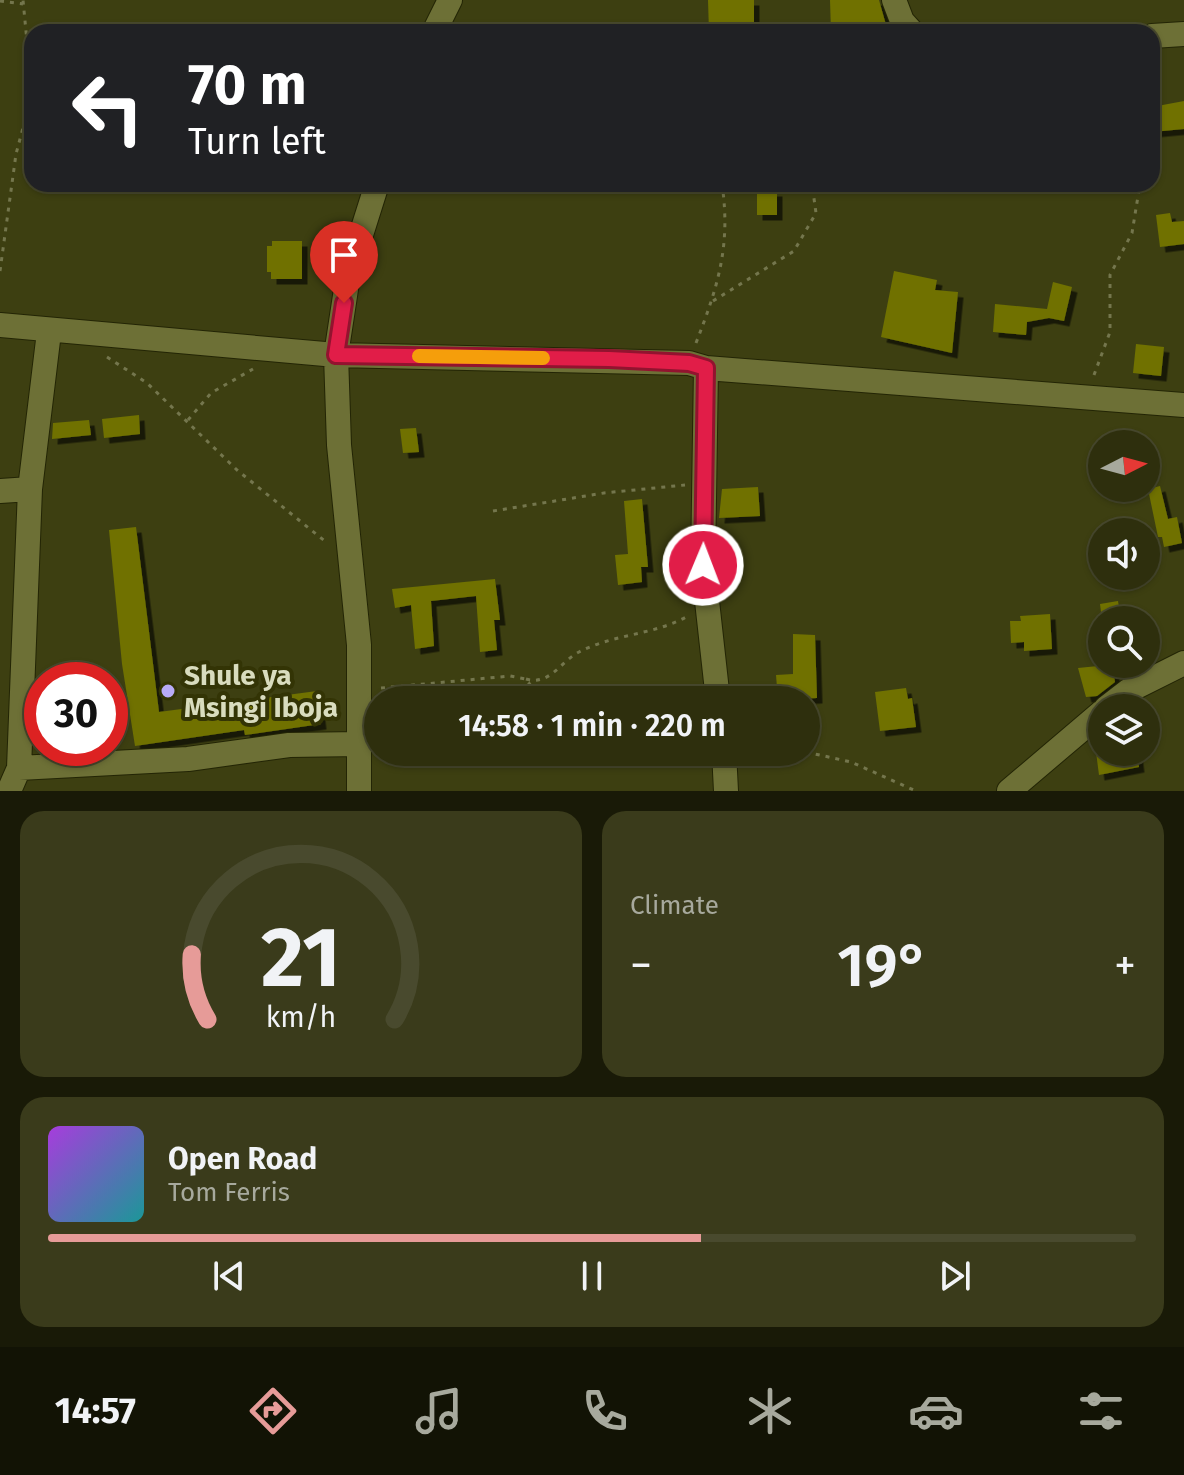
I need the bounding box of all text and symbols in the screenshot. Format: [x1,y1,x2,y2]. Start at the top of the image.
text: 70 m [188,52,307,119]
icon: left [56,56,160,160]
text: Turn left [188,120,326,164]
pin [310,221,378,303]
icon: arrive [322,233,366,277]
north arrow [1088,430,1160,502]
map controls [1088,430,1160,766]
button: sound [1088,518,1160,590]
position arrow [661,523,745,607]
button: search [1088,606,1160,678]
place label: Shule ya Msingi Iboja [184,659,338,724]
speed limit sign: 30 [24,662,128,766]
marker: Shule ya Msingi Iboja [159,682,177,700]
button: layers [1088,694,1160,766]
text: 14:58 · 1 min · 220 m [458,708,726,744]
text: Climate [630,890,719,921]
text: 21 [261,908,341,1008]
text: 19° [837,930,929,1002]
text: − [630,939,652,992]
text: + [1114,939,1136,992]
text: km/h [266,1000,336,1035]
text: Open Road [168,1141,317,1177]
text: Tom Ferris [168,1177,290,1208]
icon: previous [207,1254,251,1298]
icon: pause [570,1254,614,1298]
icon: next [933,1254,977,1298]
icon: directions [245,1383,301,1439]
icon: music [411,1383,467,1439]
icon: phone [577,1383,633,1439]
icon: climate [742,1383,798,1439]
icon: car [908,1383,964,1439]
icon: filters [1073,1383,1129,1439]
text: 14:57 [55,1389,136,1433]

